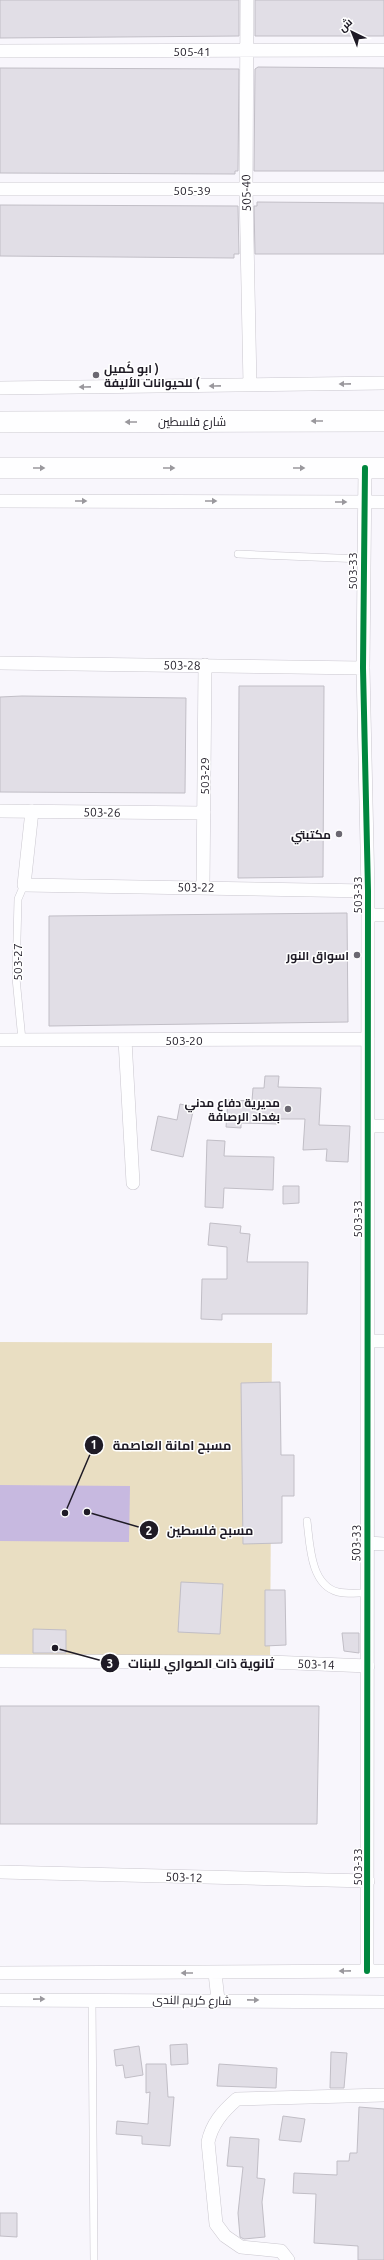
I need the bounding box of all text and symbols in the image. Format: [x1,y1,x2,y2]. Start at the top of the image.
north arrow [332,12,372,52]
text: ش [336,15,355,35]
street label: 505-41 [173,45,211,58]
street label: 505-40 [239,174,253,212]
street label: 505-39 [173,184,211,197]
place label: ابو كُميل ) للحيوانات الأليفة ( [104,361,201,391]
marker: ابو كُميل ) للحيوانات الأليفة ( [91,370,101,380]
one-way arrow [338,381,351,387]
one-way arrow [209,382,221,389]
one-way arrow [78,384,91,390]
street label: شارع فلسطين [158,415,226,430]
one-way arrow [310,418,323,424]
one-way arrow [124,419,137,425]
one-way arrow [33,465,46,471]
one-way arrow [163,465,176,471]
one-way arrow [293,465,306,471]
one-way arrow [75,498,88,504]
one-way arrow [205,498,218,504]
one-way arrow [335,499,348,505]
street label: 503-33 [346,552,359,590]
street label: 503-28 [163,658,201,672]
street label: 503-29 [198,757,211,795]
street label: 503-26 [83,805,121,819]
place label: مكتبتي [291,828,331,845]
marker: مكتبتي [334,829,344,839]
street label: 503-33 [351,876,364,914]
street label: 503-22 [177,880,215,894]
street label: 503-27 [11,943,24,981]
place label: اسواق النور [285,949,349,964]
marker: اسواق النور [352,950,362,960]
street label: 503-20 [165,1034,203,1047]
place label: مديرية دفاع مدني بغداد الرصافة [185,1096,280,1125]
marker: مديرية دفاع مدني بغداد الرصافة [283,1104,293,1114]
street label: 503-33 [351,1200,364,1238]
callout: مسبح امانة العاصمة [84,1433,239,1458]
text: 1 [91,1438,97,1451]
text: مسبح امانة العاصمة [113,1438,231,1454]
callout: مسبح فلسطين [139,1518,262,1543]
text: مسبح فلسطين [167,1523,253,1539]
text: 2 [146,1524,153,1537]
street label: 503-33 [349,1524,363,1562]
callout: ثانوية ذات الصواري للبنات [100,1651,282,1676]
text: ثانوية ذات الصواري للبنات [128,1656,274,1675]
text: 3 [107,1657,113,1670]
street label: 503-14 [297,1657,335,1671]
street label: 503-33 [351,1848,364,1886]
street label: 503-12 [165,1870,203,1884]
one-way arrow [338,1968,351,1974]
one-way arrow [180,1970,193,1976]
street label: شارع كريم الندى [152,1993,232,2009]
one-way arrow [33,1996,46,2002]
one-way arrow [247,1997,260,2003]

